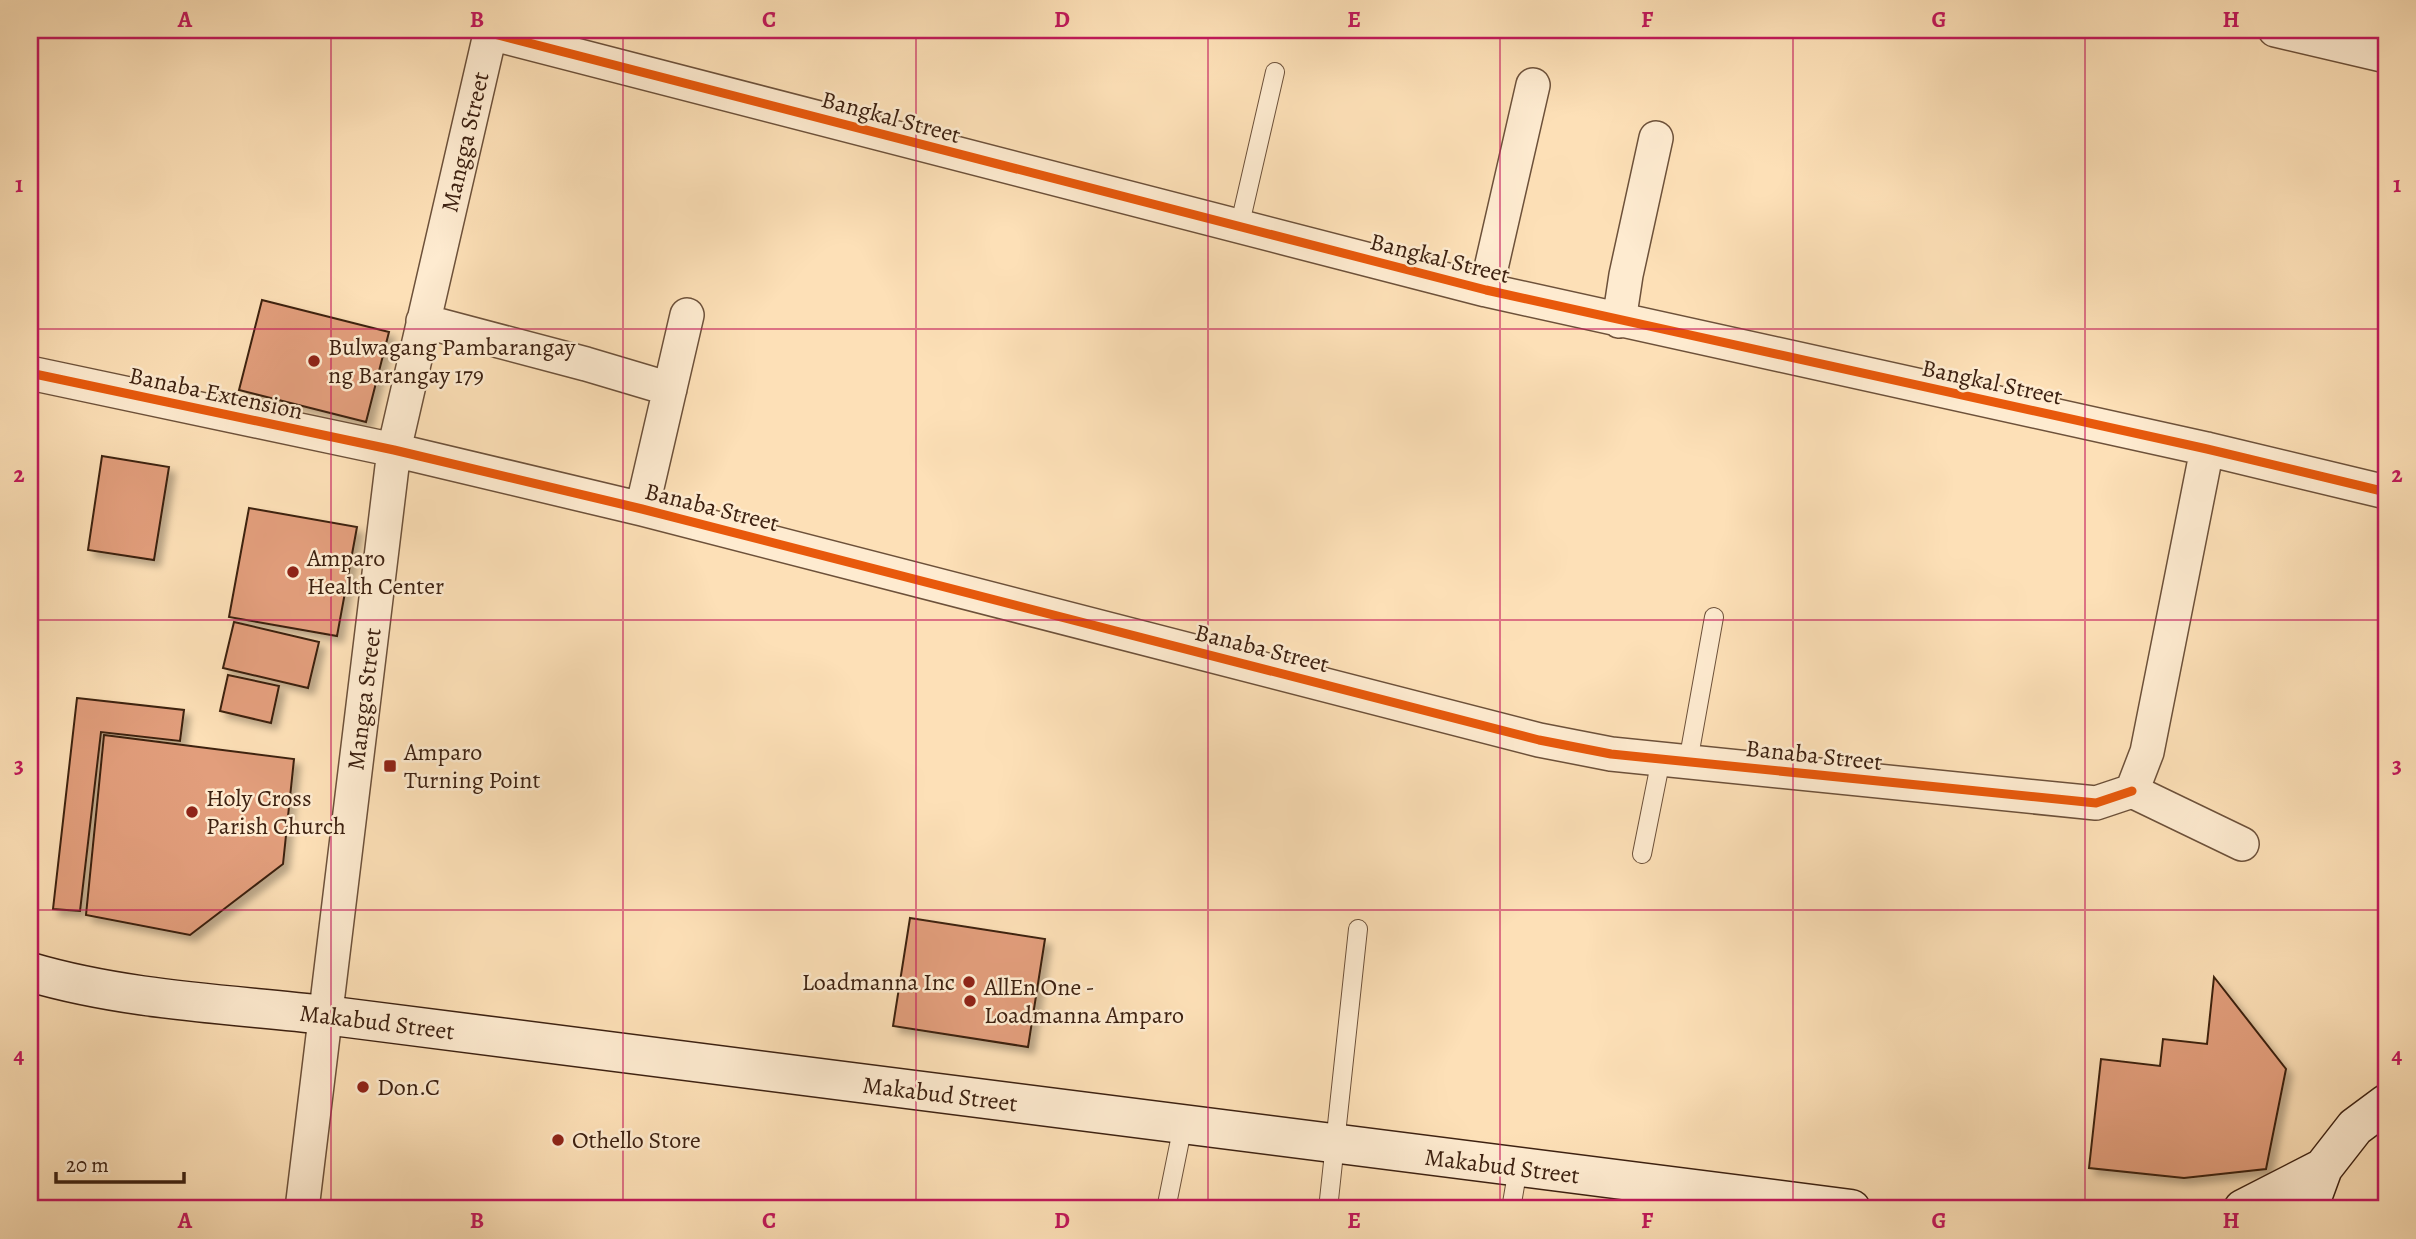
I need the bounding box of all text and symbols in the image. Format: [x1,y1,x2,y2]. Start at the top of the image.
text: A [177,4,193,35]
text: B [470,4,484,35]
text: C [762,4,776,35]
text: D [1054,4,1070,35]
text: E [1347,4,1361,35]
text: F [1641,4,1654,35]
text: G [1931,4,1947,35]
text: H [2222,4,2240,35]
street label: Mangga Street [433,69,497,215]
street label: Bangkal Street [818,83,964,151]
text: 1 [15,169,23,200]
text: 1 [2393,169,2401,200]
street label: Bangkal Street [1367,225,1513,291]
place label: Bulwagang Pambarangay ng Barangay 179 [328,331,576,391]
street label: Bangkal Street [1919,351,2065,413]
marker: Bulwagang Pambarangay ng Barangay 179 [306,353,322,369]
street label: Banaba Extension [126,359,306,427]
text: 2 [13,459,25,490]
text: 2 [2391,459,2403,490]
street label: Banaba Street [642,475,782,539]
place label: Amparo Health Center [306,542,444,602]
marker: Amparo Health Center [285,564,301,580]
street label: Banaba Street [1192,616,1332,680]
street label: Mangga Street [339,626,389,772]
street label: Banaba Street [1744,732,1884,778]
place label: Amparo Turning Point [403,736,540,796]
text: 3 [14,750,24,781]
text: 3 [2392,750,2402,781]
marker: Amparo Turning Point [382,758,398,774]
place label: Holy Cross Parish Church [206,782,346,842]
marker: Holy Cross Parish Church [184,804,200,820]
place label: Loadmanna Inc [802,966,955,998]
place label: AllEn One - Loadmanna Amparo [983,971,1184,1031]
marker: Loadmanna Inc [961,974,977,990]
marker: AllEn One - Loadmanna Amparo [962,993,978,1009]
street label: Makabud Street [298,997,456,1047]
text: 4 [14,1040,25,1071]
text: 4 [2392,1040,2403,1071]
street label: Makabud Street [861,1069,1019,1119]
place label: Don.C [377,1071,440,1103]
marker: Don.C [355,1079,371,1095]
place label: Othello Store [572,1124,701,1156]
marker: Othello Store [550,1132,566,1148]
scale bar [56,1141,184,1185]
street label: Makabud Street [1423,1141,1581,1191]
text: 20 m [66,1151,109,1179]
text: A [177,1205,193,1236]
text: B [470,1205,484,1236]
text: C [762,1205,776,1236]
text: D [1054,1205,1070,1236]
text: E [1347,1205,1361,1236]
text: F [1641,1205,1654,1236]
text: G [1931,1205,1947,1236]
text: H [2222,1205,2240,1236]

